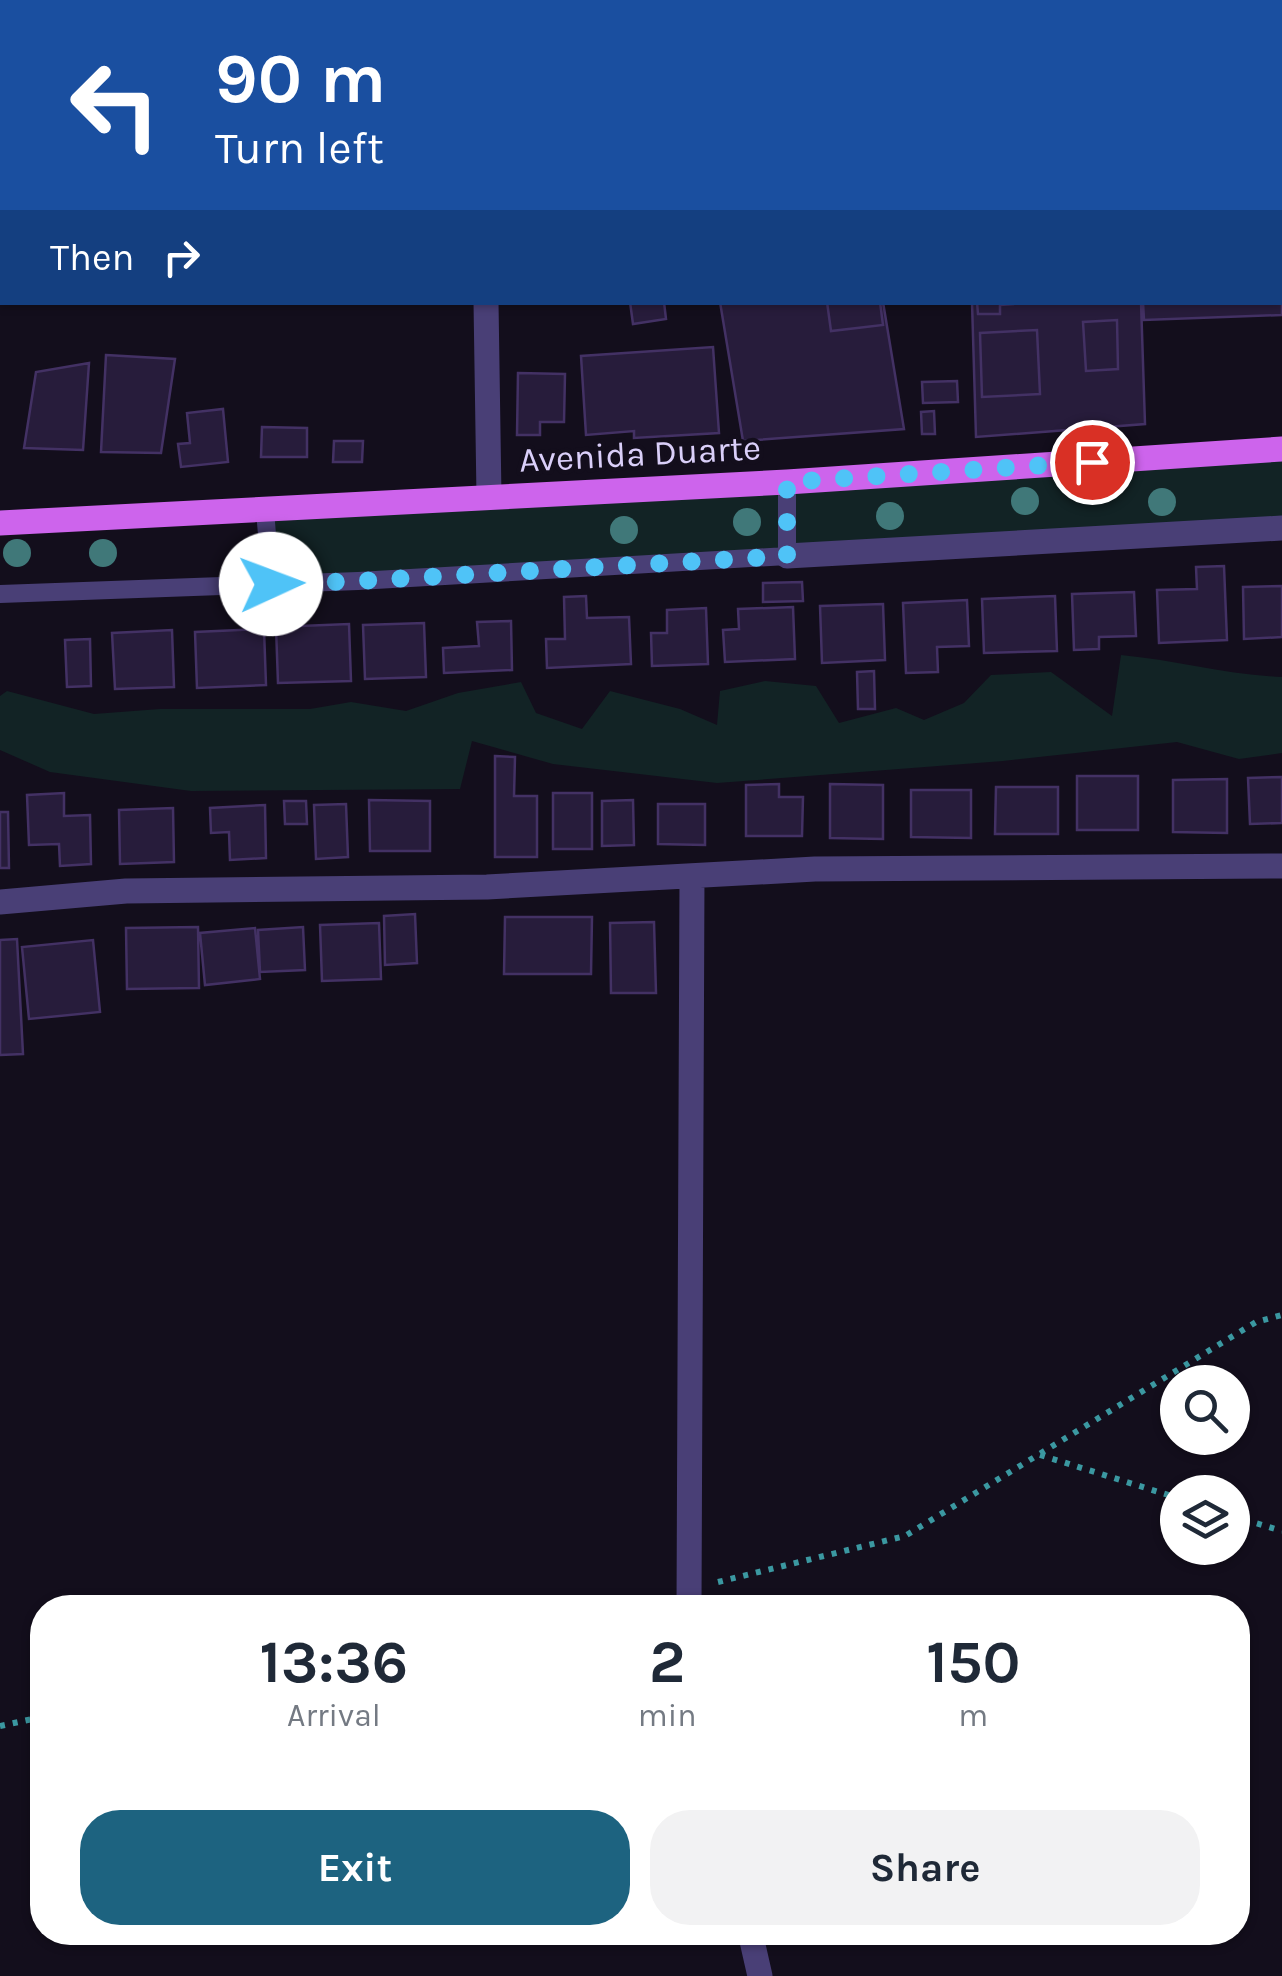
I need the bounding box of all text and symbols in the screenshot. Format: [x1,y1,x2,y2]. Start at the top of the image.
text: 90 m [215,38,386,120]
icon: left [50,40,180,170]
text: Turn left [215,122,384,174]
icon: right [154,230,209,285]
text: Then [50,235,134,280]
pin [1050,420,1135,505]
street label: Avenida Duarte [518,427,762,481]
icon: arrive [1065,435,1120,490]
position arrow [219,532,323,636]
map controls [1160,1365,1250,1565]
button: search [1160,1365,1250,1455]
button: layers [1160,1475,1250,1565]
text: 13:36 [260,1627,408,1697]
text: 2 [649,1627,685,1697]
text: 150 [926,1627,1020,1697]
text: Arrival [287,1697,381,1734]
text: min [638,1697,697,1734]
text: m [958,1697,988,1734]
button: Exit [80,1810,630,1925]
button: Share [650,1810,1200,1925]

